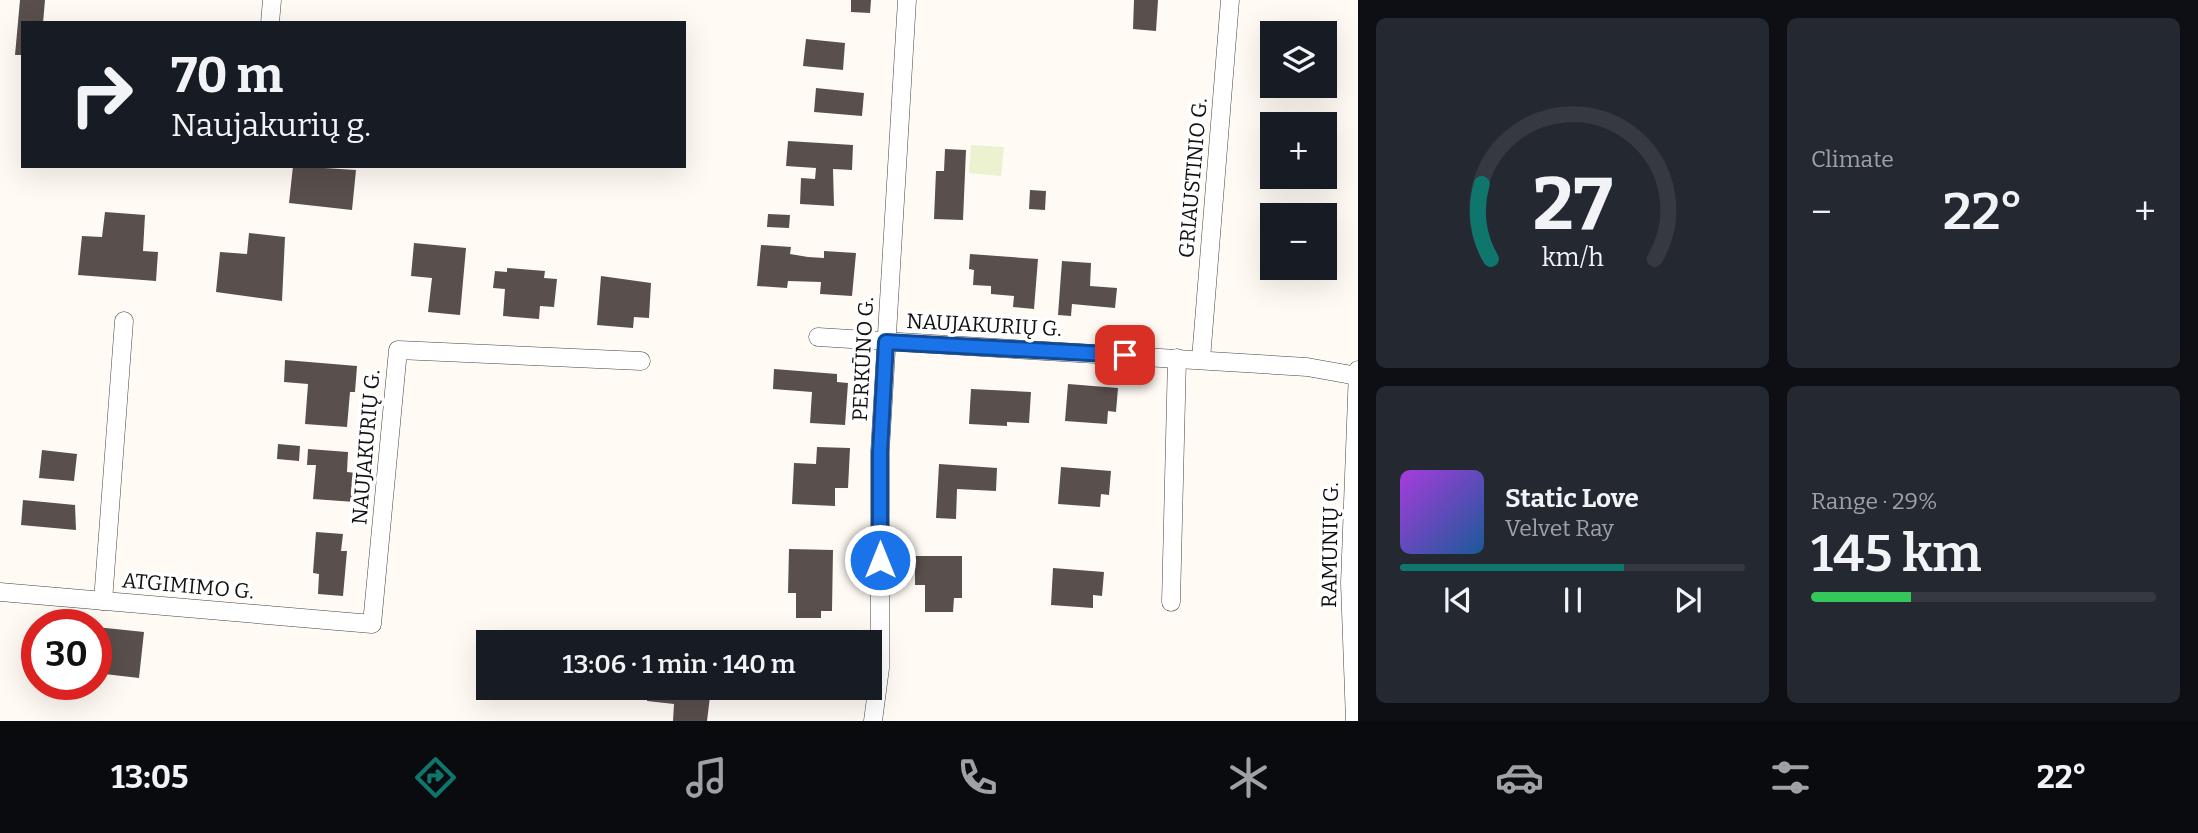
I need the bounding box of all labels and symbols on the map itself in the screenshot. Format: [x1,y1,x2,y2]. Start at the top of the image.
street label: GRIAUSTINIO G. [1173,97,1213,259]
street label: PERKŪNO G. [847,296,879,422]
street label: NAUJAKURIŲ G. [906,308,1062,342]
pin [1095,325,1155,385]
street label: NAUJAKURIŲ G. [346,368,386,526]
street label: RAMUNIŲ G. [1316,482,1344,608]
position arrow [843,523,917,597]
street label: ATGIMIMO G. [121,567,255,605]
speed limit sign: 30 [21,609,112,700]

